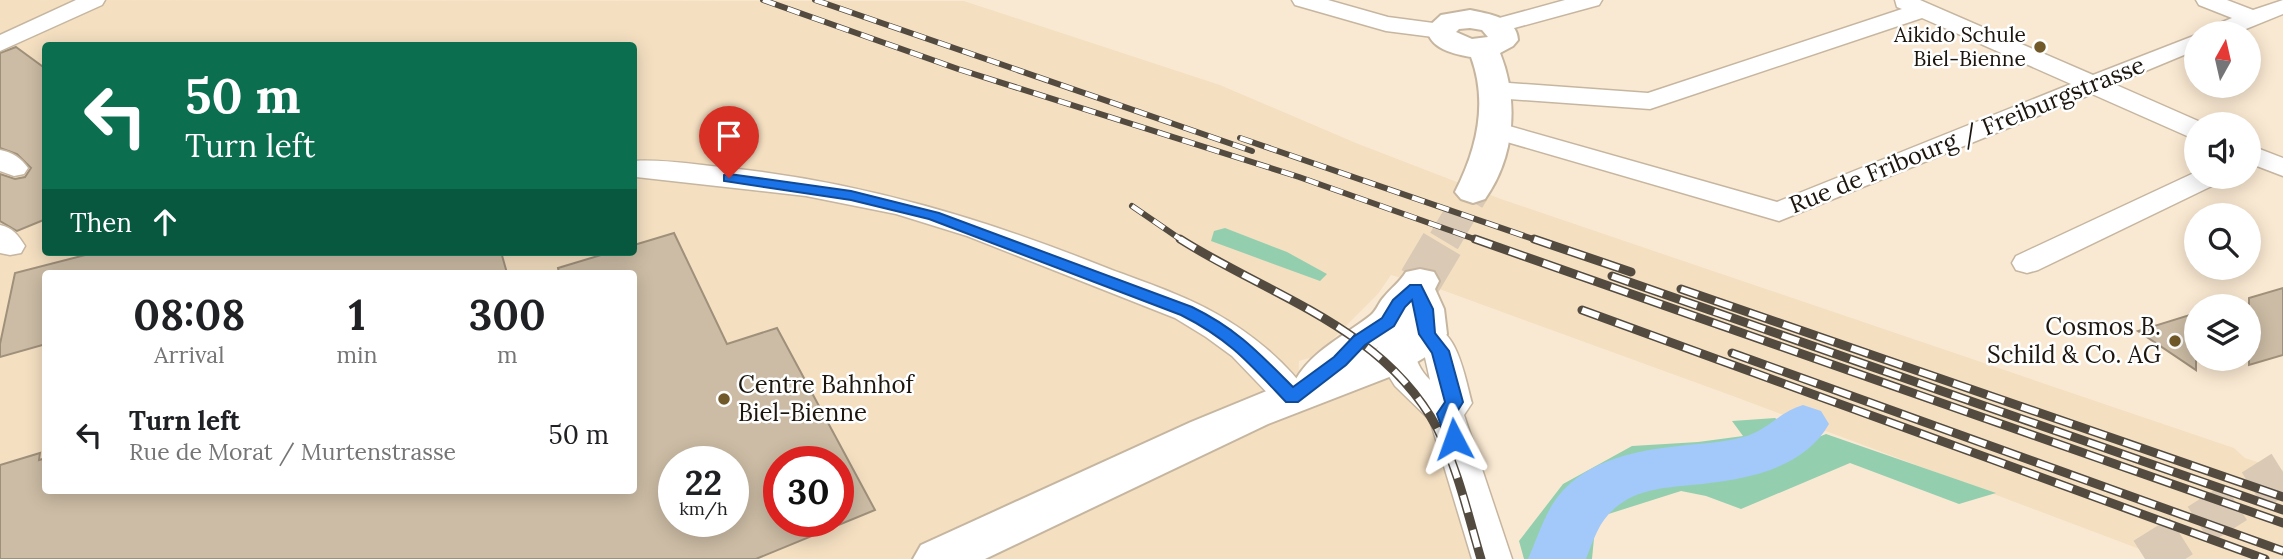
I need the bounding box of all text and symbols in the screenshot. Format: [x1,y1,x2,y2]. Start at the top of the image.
place label: Aikido Schule Biel-Bienne [1893,21,2026,72]
north arrow [2184,21,2261,98]
map controls [2184,21,2261,371]
marker: Aikido Schule Biel-Bienne [2032,39,2048,55]
street label: Rue de Fribourg / Freiburgstrasse [1785,49,2149,220]
text: 50 m [185,64,301,126]
icon: left [70,70,161,161]
pin [699,106,759,178]
button: sound [2184,112,2261,189]
icon: arrive [710,117,748,155]
text: Turn left [185,125,315,166]
icon: ahead [146,203,184,241]
button: search [2184,203,2261,280]
text: Then [70,206,132,239]
text: 08:08 [133,288,245,342]
text: 1 [348,288,366,342]
text: 300 [469,288,546,342]
button: layers [2184,294,2261,371]
place label: Cosmos B. Schild & Co. AG [1987,311,2161,370]
marker: Cosmos B. Schild & Co. AG [2167,333,2183,349]
text: Arrival [154,340,224,369]
text: min [337,340,378,369]
text: m [497,340,518,369]
place label: Centre Bahnhof Biel-Bienne [738,369,916,428]
marker: Centre Bahnhof Biel-Bienne [716,391,732,407]
position arrow [1417,402,1491,476]
text: Turn left [129,404,240,437]
icon: left [70,416,108,454]
text: 50 m [549,418,609,451]
text: Rue de Morat / Murtenstrasse [129,437,456,466]
speed limit sign: 30 [763,446,854,537]
text: 22 [685,460,722,505]
text: km/h [679,497,728,520]

